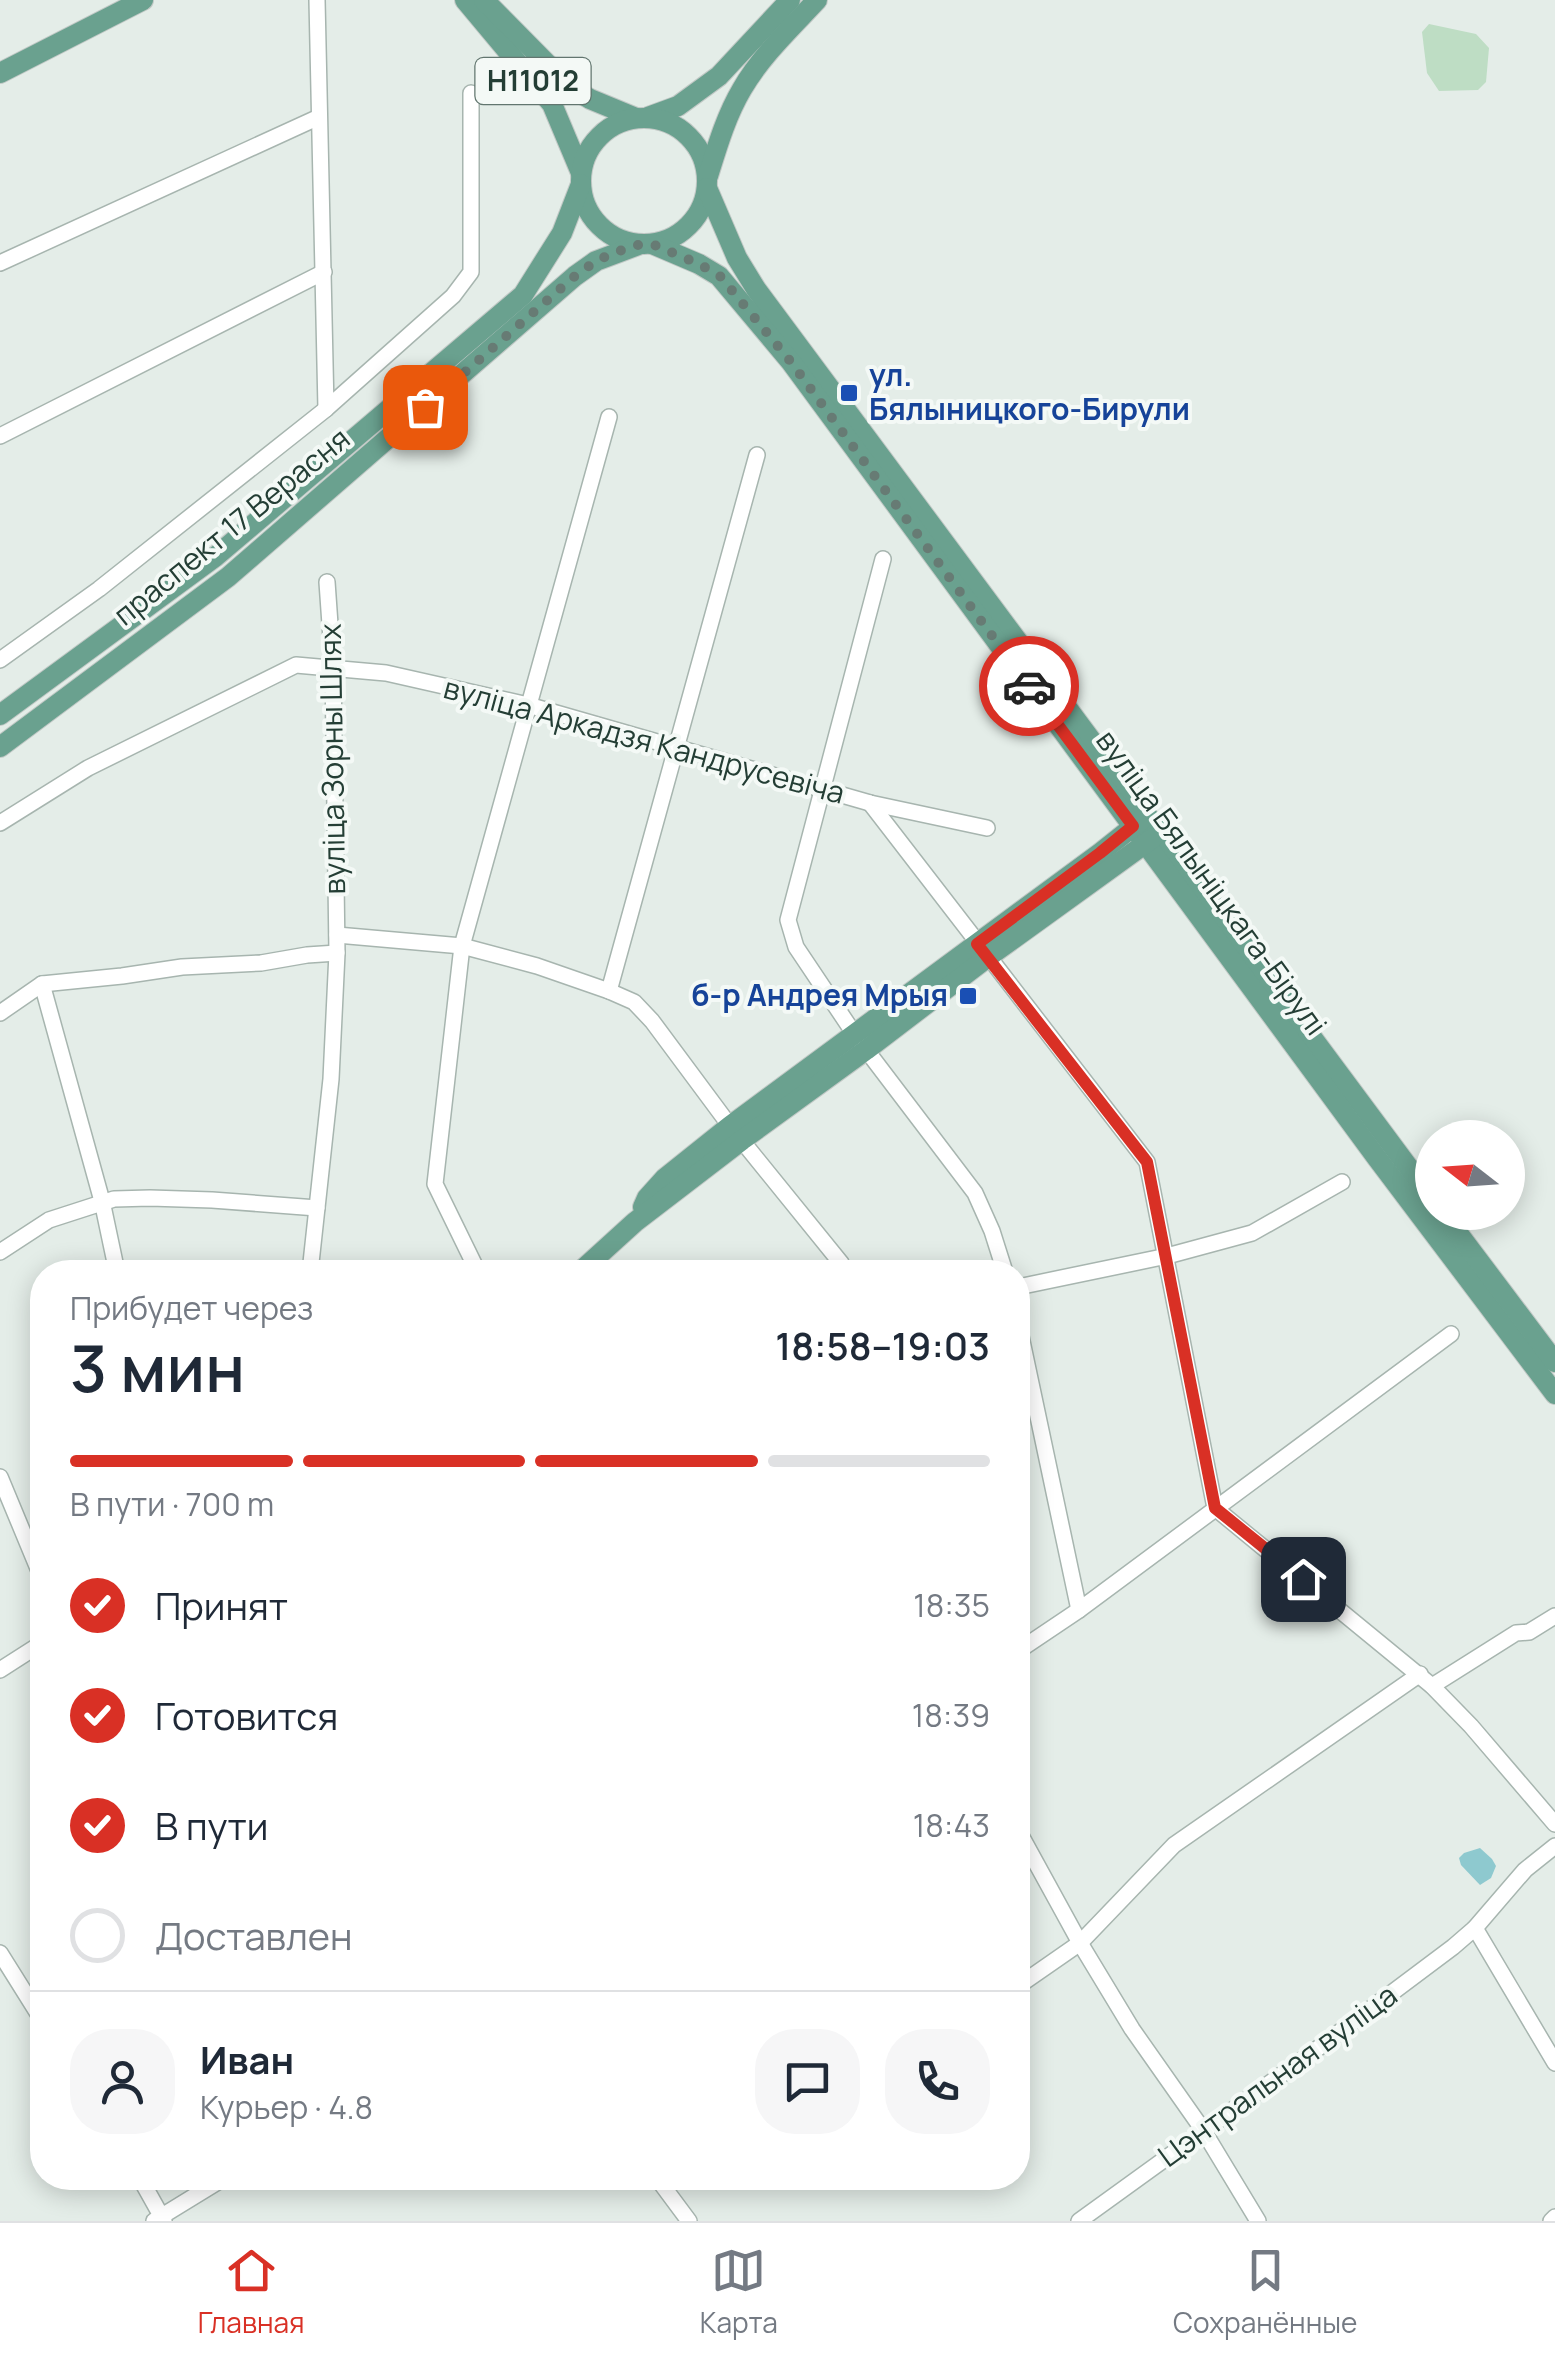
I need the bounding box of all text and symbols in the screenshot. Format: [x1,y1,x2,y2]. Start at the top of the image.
road number: Н11012 [476,58,590,104]
place label: ул. Бялыницкого-Бирули [869,354,1190,429]
pin [383,365,468,450]
icon: bag [398,380,453,435]
marker: ул. Бялыницкого-Бирули [838,382,860,404]
street label: праспект 17 Верасня [104,418,358,634]
street label: вуліца Зорны Шлях [309,623,354,895]
courier [979,636,1079,736]
icon: car [1002,659,1057,714]
street label: вуліца Аркадзя Кандрусевіча [439,666,849,813]
street label: вуліца Бялыніцкага-Бірулі [1087,721,1337,1043]
place label: б-р Андрея Мрыя [692,974,948,1015]
marker: б-р Андрея Мрыя [957,985,979,1007]
north arrow [1415,1120,1525,1230]
map controls [1415,1120,1525,1230]
text: Прибудет через [70,1286,313,1330]
text: 18:58–19:03 [775,1319,990,1371]
text: 3 мин [70,1323,245,1412]
text: В пути · 700 m [70,1482,274,1526]
pin [1261,1537,1346,1622]
icon: home [1276,1552,1331,1607]
icon: check [70,1578,125,1633]
text: Принят [155,1579,288,1631]
text: 18:35 [913,1583,990,1627]
icon: check [70,1688,125,1743]
text: Готовится [155,1689,338,1741]
text: 18:39 [912,1693,990,1737]
icon: check [70,1798,125,1853]
text: В пути [155,1799,268,1851]
text: 18:43 [913,1803,990,1847]
text: Доставлен [155,1909,353,1961]
street label: Цэнтральная вуліца [1149,1974,1405,2175]
button: person [70,2029,175,2134]
button: chat [755,2029,860,2134]
button: phone [885,2029,990,2134]
text: Иван [200,2033,294,2085]
text: Курьер · 4.8 [200,2085,373,2129]
tab: Главная [198,2243,304,2341]
tab: Карта [700,2243,778,2341]
tab: Сохранённые [1173,2243,1357,2341]

